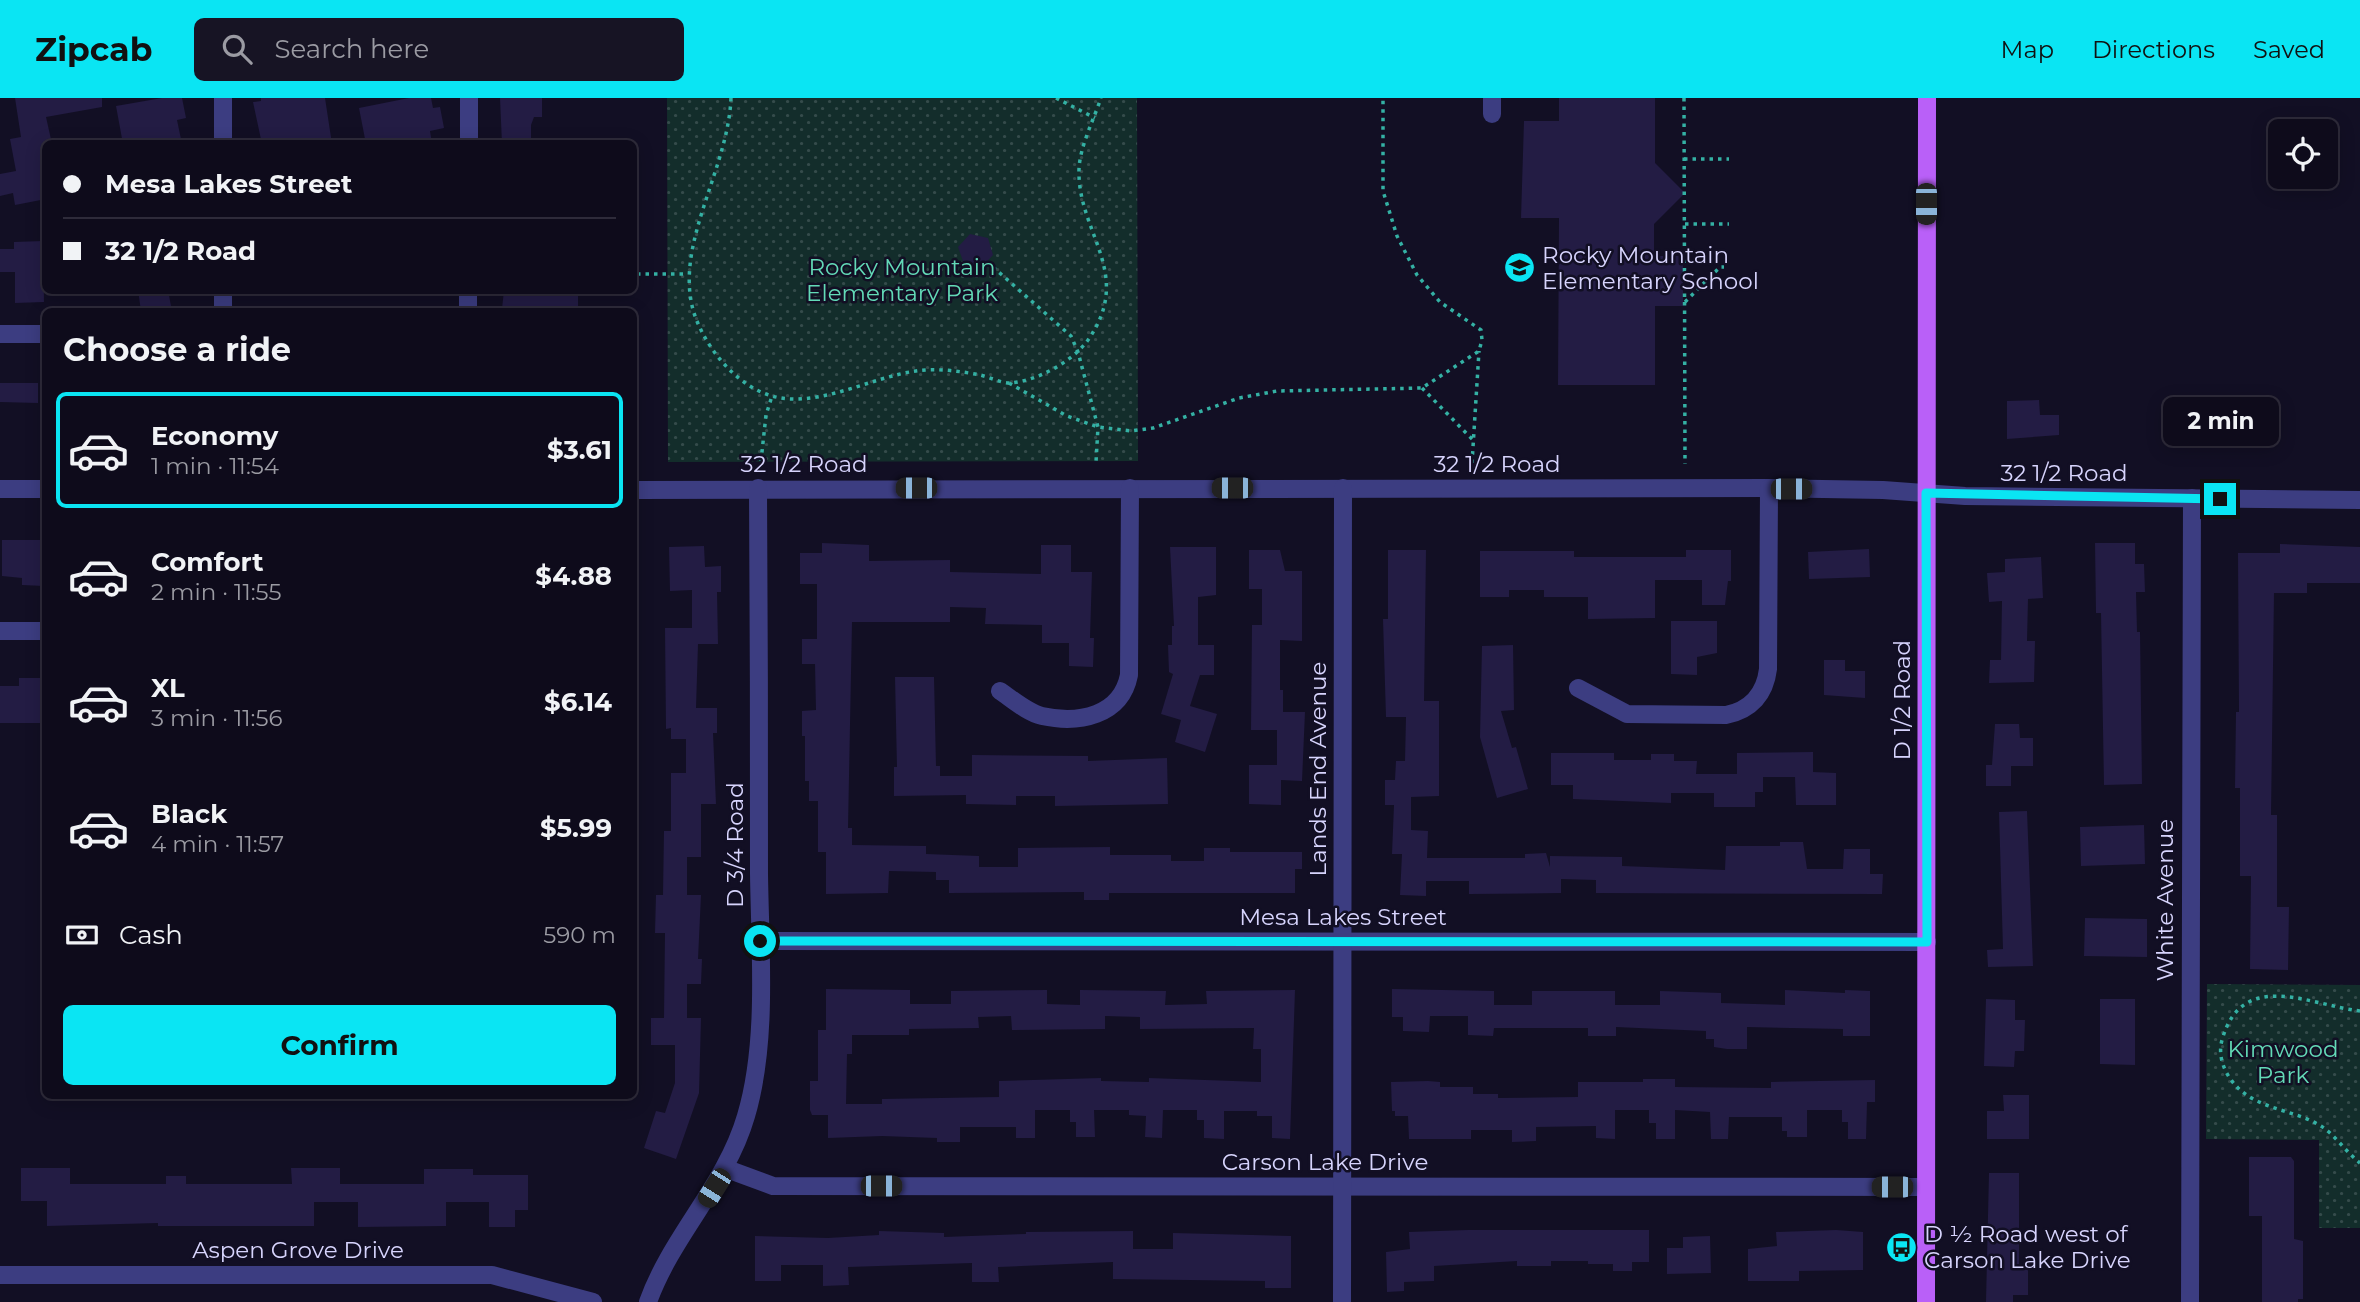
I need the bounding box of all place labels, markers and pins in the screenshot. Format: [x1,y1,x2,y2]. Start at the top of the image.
place label: Rocky Mountain Elementary School [1542,241,1759,295]
school or university icon: Rocky Mountain Elementary School [1502,251,1536,285]
place label: D ½ Road west of Carson Lake Drive [1924,1220,2131,1274]
bus stop icon: D ½ Road west of Carson Lake Drive [1884,1230,1918,1264]

